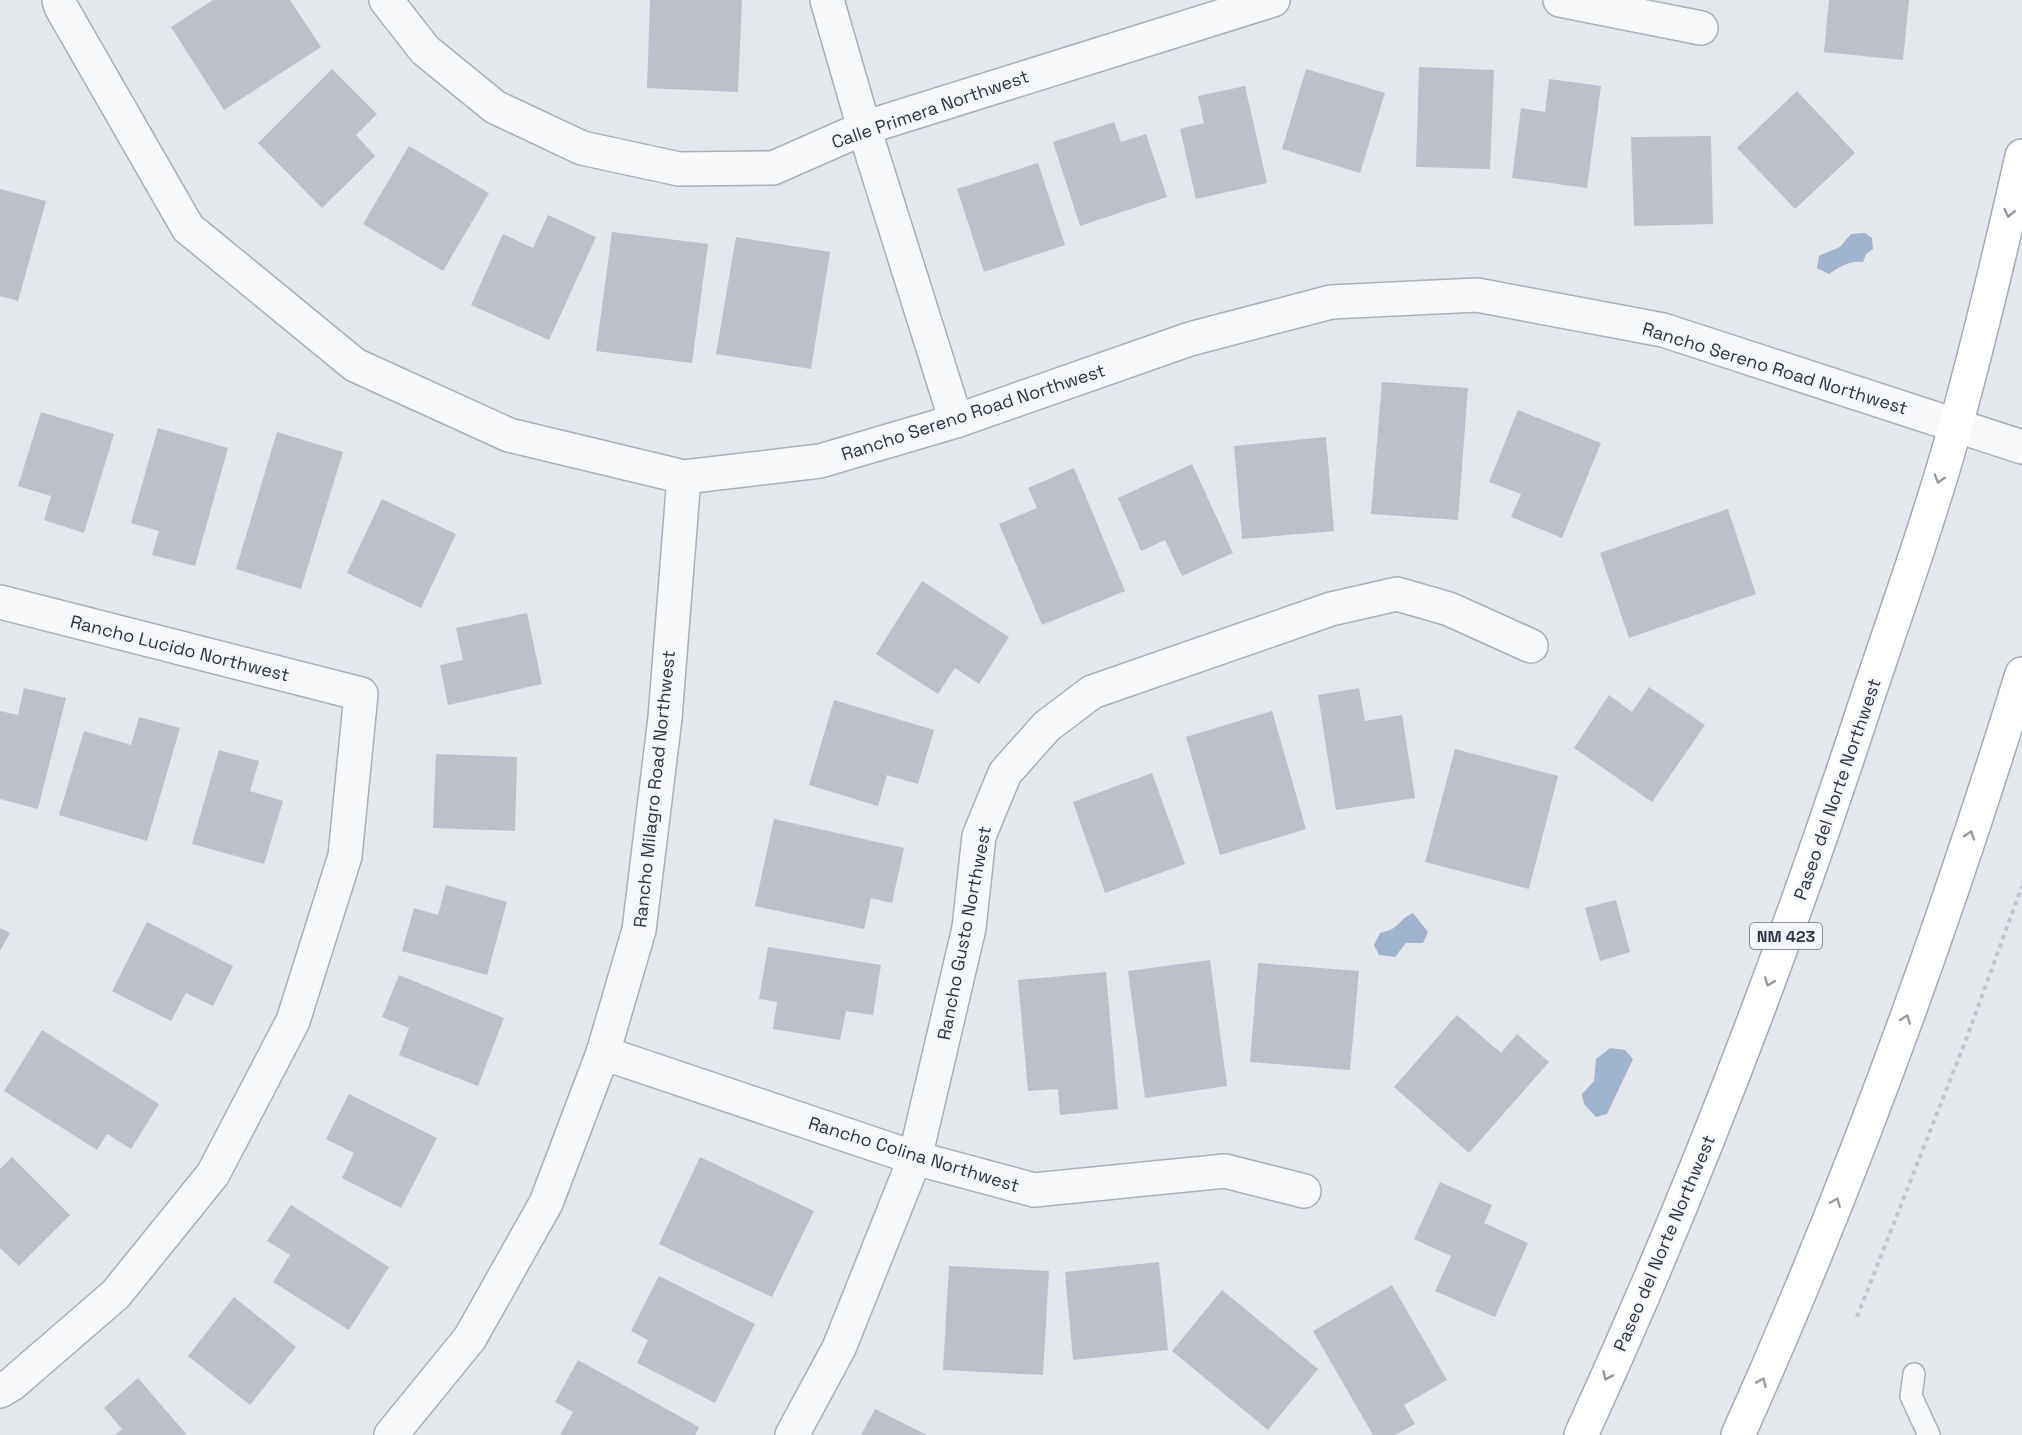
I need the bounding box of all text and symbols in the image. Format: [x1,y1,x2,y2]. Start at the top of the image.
street label: Calle Primera Northwest [828,64,1032,154]
one-way arrow [2003,208,2016,218]
street label: Rancho Sereno Road Northwest [1640,317,1910,419]
street label: Rancho Sereno Road Northwest [838,358,1108,466]
one-way arrow [1933,473,1946,484]
street label: Rancho Lucido Northwest [68,610,292,686]
street label: Rancho Milagro Road Northwest [628,649,680,929]
street label: Paseo del Norte Northwest [1788,675,1886,903]
street label: Rancho Gusto Northwest [932,824,996,1042]
one-way arrow [1962,830,1975,841]
road number: NM 423 [1750,923,1822,949]
one-way arrow [1764,976,1776,987]
one-way arrow [1898,1015,1911,1025]
street label: Rancho Colina Northwest [806,1111,1022,1197]
street label: Paseo del Norte Northwest [1608,1131,1720,1355]
one-way arrow [1829,1197,1842,1207]
one-way arrow [1603,1370,1615,1381]
one-way arrow [1754,1377,1766,1388]

